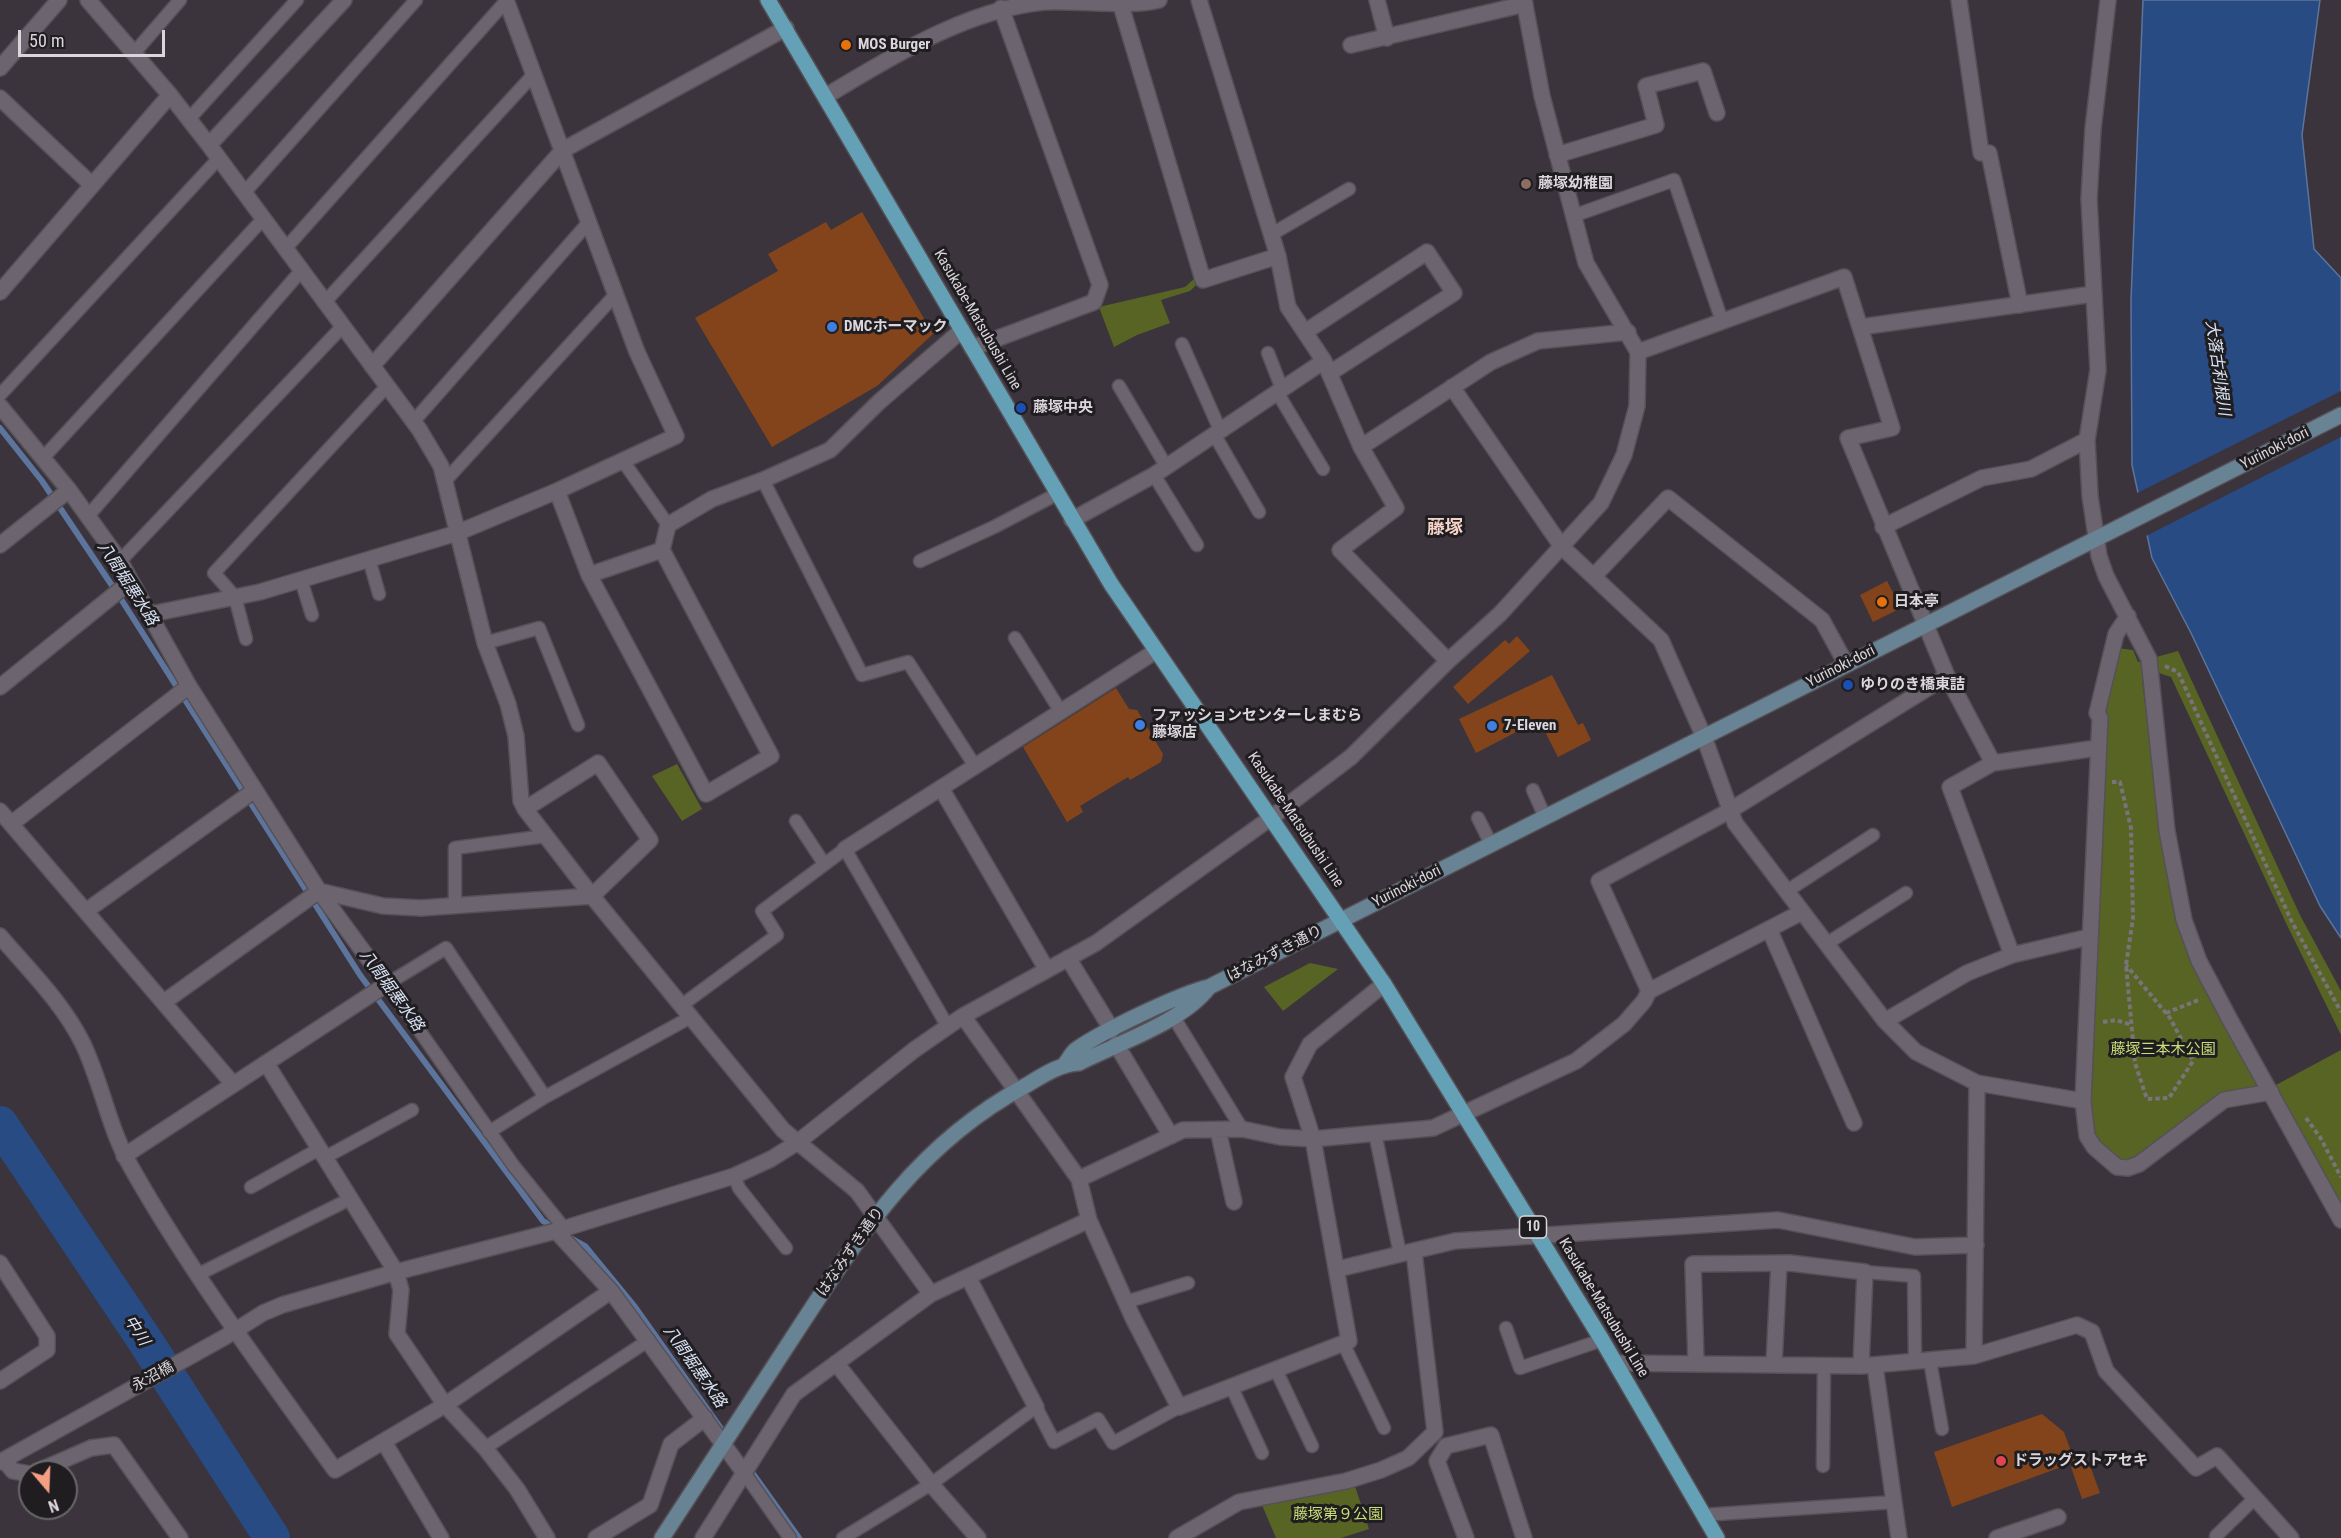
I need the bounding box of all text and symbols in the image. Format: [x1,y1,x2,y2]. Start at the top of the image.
scale bar [21,18,168,56]
text: 50 m [29,30,64,51]
place label: MOS Burger [858,36,930,54]
marker: MOS Burger [839,38,853,52]
place label: 藤塚幼稚園 [1538,175,1613,193]
marker: 藤塚幼稚園 [1519,177,1533,191]
street label: Kasukabe-Matsubushi Line [929,247,1025,393]
place label: DMCホーマック [844,318,947,336]
water label: 大落古利根川 [2201,319,2233,417]
marker: DMCホーマック [825,320,839,334]
place label: 藤塚中央 [1033,399,1093,417]
marker: 藤塚中央 [1014,401,1028,415]
street label: Yurinoki-dori [2238,424,2312,474]
district label: 藤塚 [1427,517,1463,539]
water label: 八間堀悪水路 [93,539,161,629]
place label: 日本亭 [1894,593,1939,611]
marker: 日本亭 [1875,595,1889,609]
street label: Yurinoki-dori [1804,642,1878,692]
place label: ゆりのき橋東詰 [1860,676,1965,694]
marker: ゆりのき橋東詰 [1841,678,1855,692]
place label: ファッションセンターしまむら 藤塚店 [1152,707,1362,742]
place label: 7-Eleven [1504,717,1556,735]
marker: ファッションセンターしまむら 藤塚店 [1133,718,1147,732]
marker: 7-Eleven [1485,719,1499,733]
street label: Kasukabe-Matsubushi Line [1243,749,1347,891]
street label: Yurinoki-dori [1370,862,1444,912]
street label: はなみずき通り [1224,922,1326,986]
water label: 八間堀悪水路 [355,947,427,1035]
park label: 藤塚三本木公園 [2111,1041,2215,1059]
street label: はなみずき通り [814,1204,888,1300]
road number: 10 [1520,1216,1546,1238]
street label: Kasukabe-Matsubushi Line [1554,1235,1652,1381]
water label: 中川 [119,1312,153,1350]
water label: 八間堀悪水路 [659,1322,729,1412]
street label: 永沼橋 [129,1358,177,1396]
place label: ドラッグストアセキ [2013,1452,2148,1470]
marker: ドラッグストアセキ [1994,1454,2008,1468]
north arrow [18,1460,78,1520]
text: N [46,1495,61,1516]
park label: 藤塚第９公園 [1293,1506,1383,1524]

